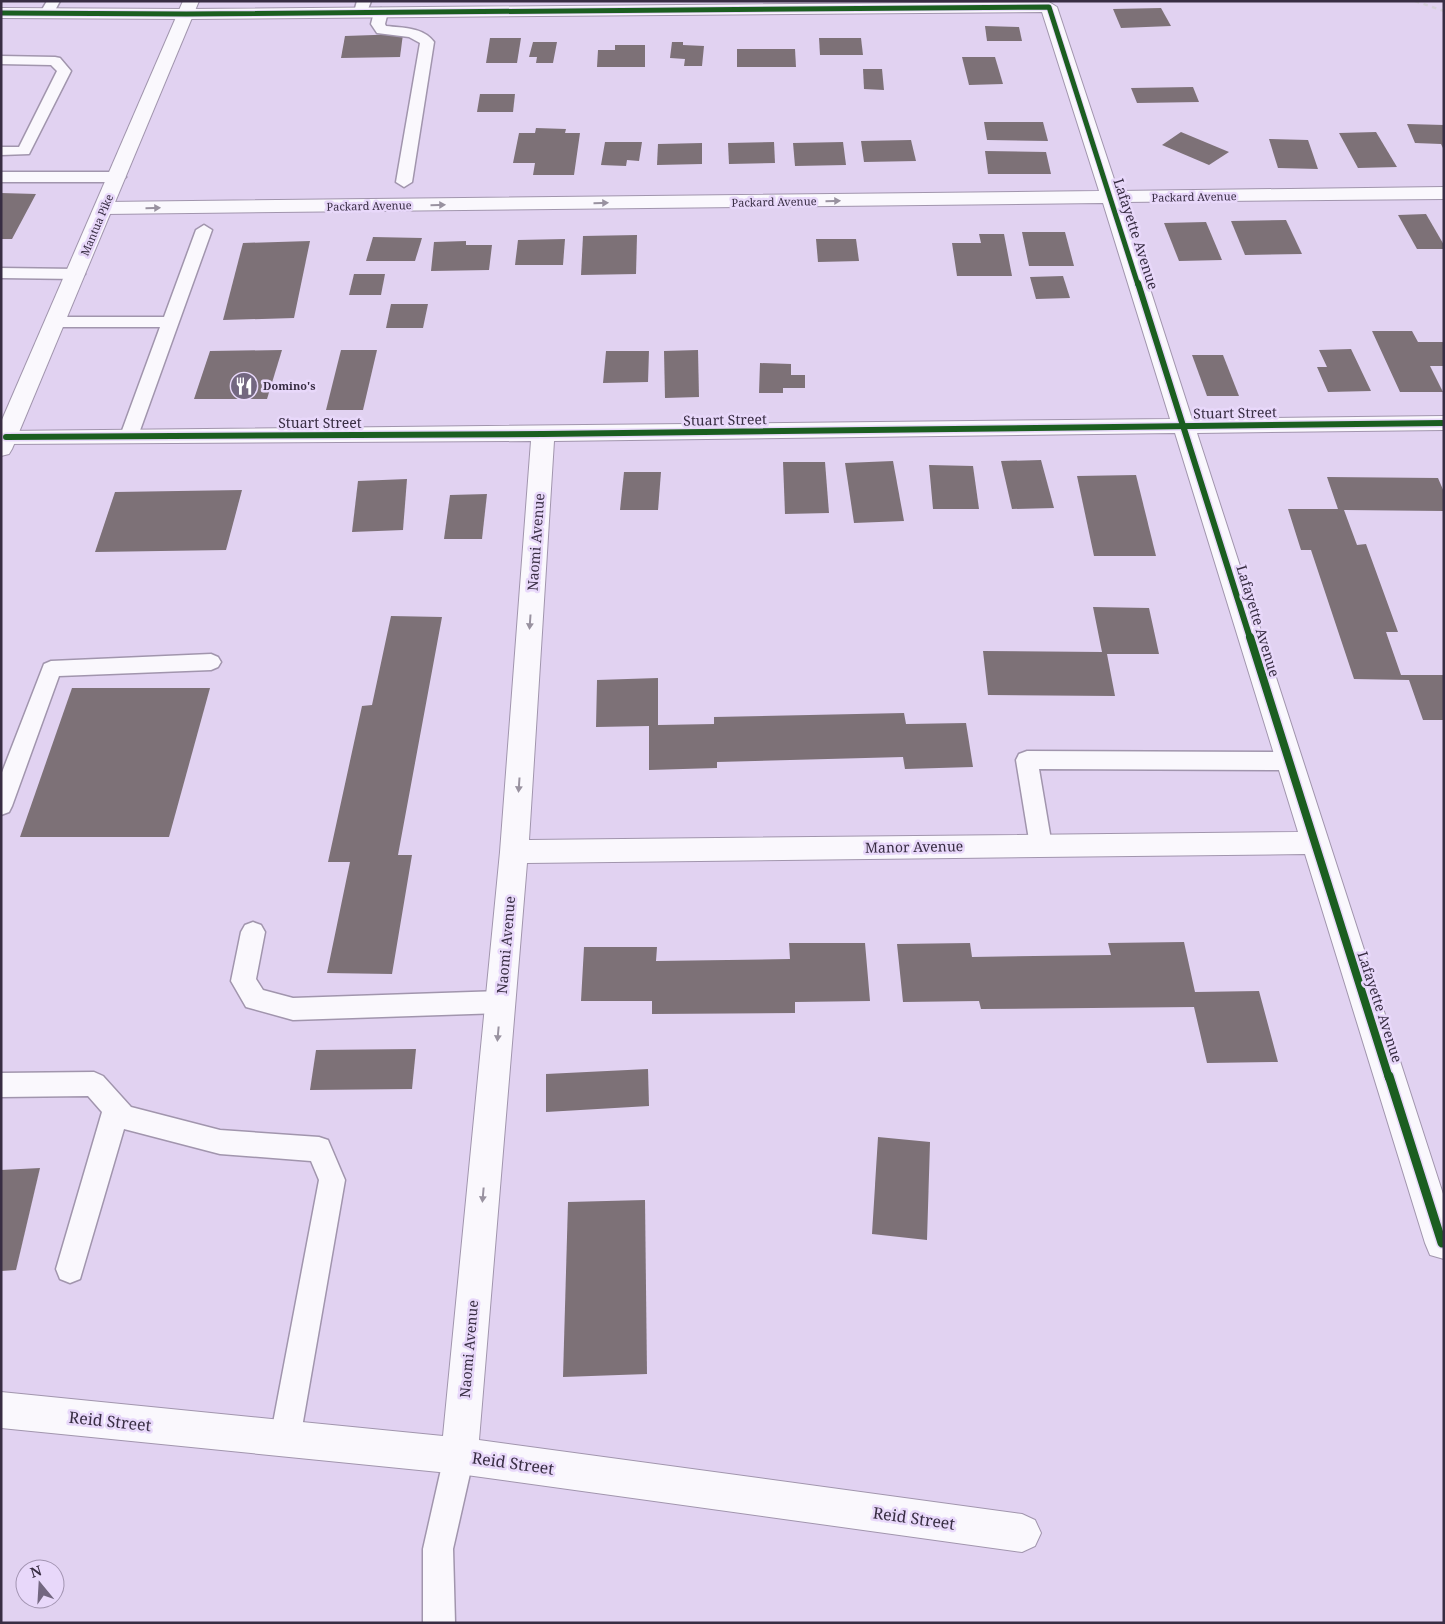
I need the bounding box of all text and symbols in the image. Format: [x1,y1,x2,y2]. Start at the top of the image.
street label: Lafayette Avenue [1110,176,1163,292]
street label: Packard Avenue [1151,188,1237,205]
street label: Mantua Pike [77,191,116,258]
street label: Packard Avenue [731,193,817,210]
street label: Packard Avenue [326,197,412,214]
one-way arrow [826,197,842,205]
one-way arrow [593,199,609,207]
one-way arrow [431,201,447,209]
one-way arrow [146,204,162,212]
restaurant icon: Domino's [229,371,259,401]
place label: Domino's [263,378,315,393]
street label: Stuart Street [1193,402,1277,423]
street label: Stuart Street [683,409,767,430]
street label: Stuart Street [278,413,362,432]
street label: Naomi Avenue [523,492,548,592]
street label: Lafayette Avenue [1232,563,1284,679]
one-way arrow [526,615,534,631]
one-way arrow [514,777,522,793]
street label: Manor Avenue [865,836,963,857]
street label: Naomi Avenue [492,895,519,995]
street label: Lafayette Avenue [1354,949,1407,1065]
one-way arrow [494,1026,502,1042]
one-way arrow [479,1188,487,1204]
street label: Naomi Avenue [455,1299,482,1399]
street label: Reid Street [68,1406,153,1436]
street label: Reid Street [470,1446,556,1480]
street label: Reid Street [871,1501,957,1535]
north arrow [15,1559,65,1609]
text: N [28,1560,44,1582]

